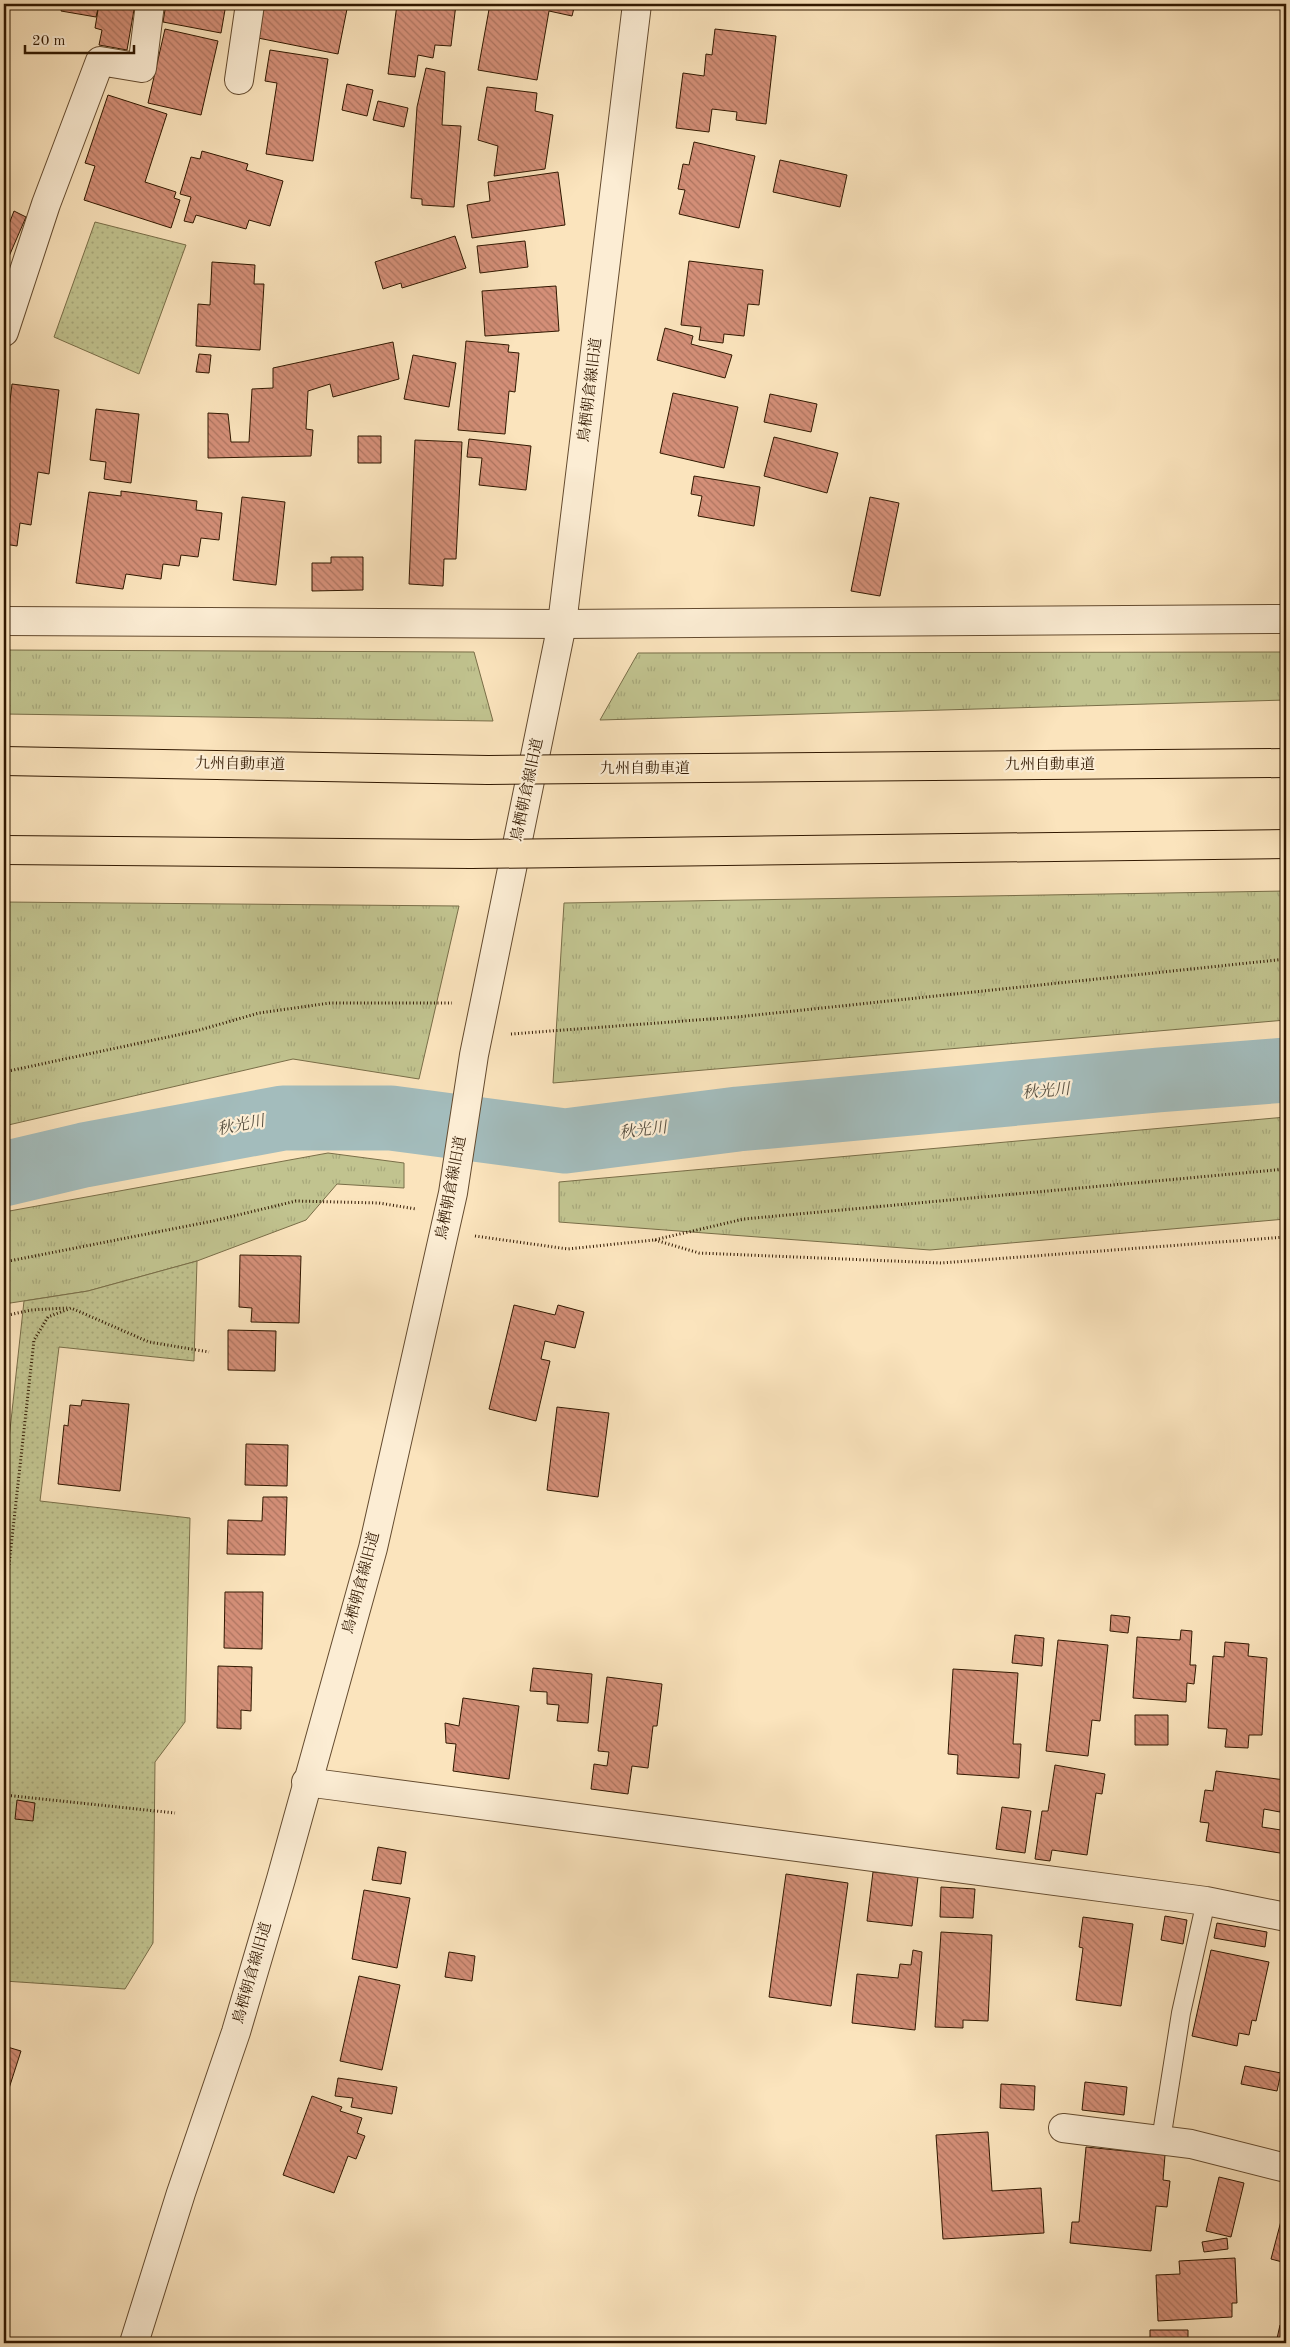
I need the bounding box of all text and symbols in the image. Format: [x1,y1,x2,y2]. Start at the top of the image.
scale bar [25,22,134,54]
text: 20 m [32,34,66,49]
street label: 鳥栖朝倉線旧道 [575,337,605,443]
street label: 鳥栖朝倉線旧道 [508,737,546,843]
street label: 九州自動車道 [195,755,285,773]
street label: 九州自動車道 [1005,756,1095,773]
street label: 九州自動車道 [600,760,690,777]
water label: 秋光川 [1021,1080,1073,1102]
water label: 秋光川 [216,1111,268,1138]
water label: 秋光川 [618,1118,670,1142]
street label: 鳥栖朝倉線旧道 [433,1135,469,1241]
street label: 鳥栖朝倉線旧道 [339,1530,383,1636]
street label: 鳥栖朝倉線旧道 [229,1920,275,2026]

